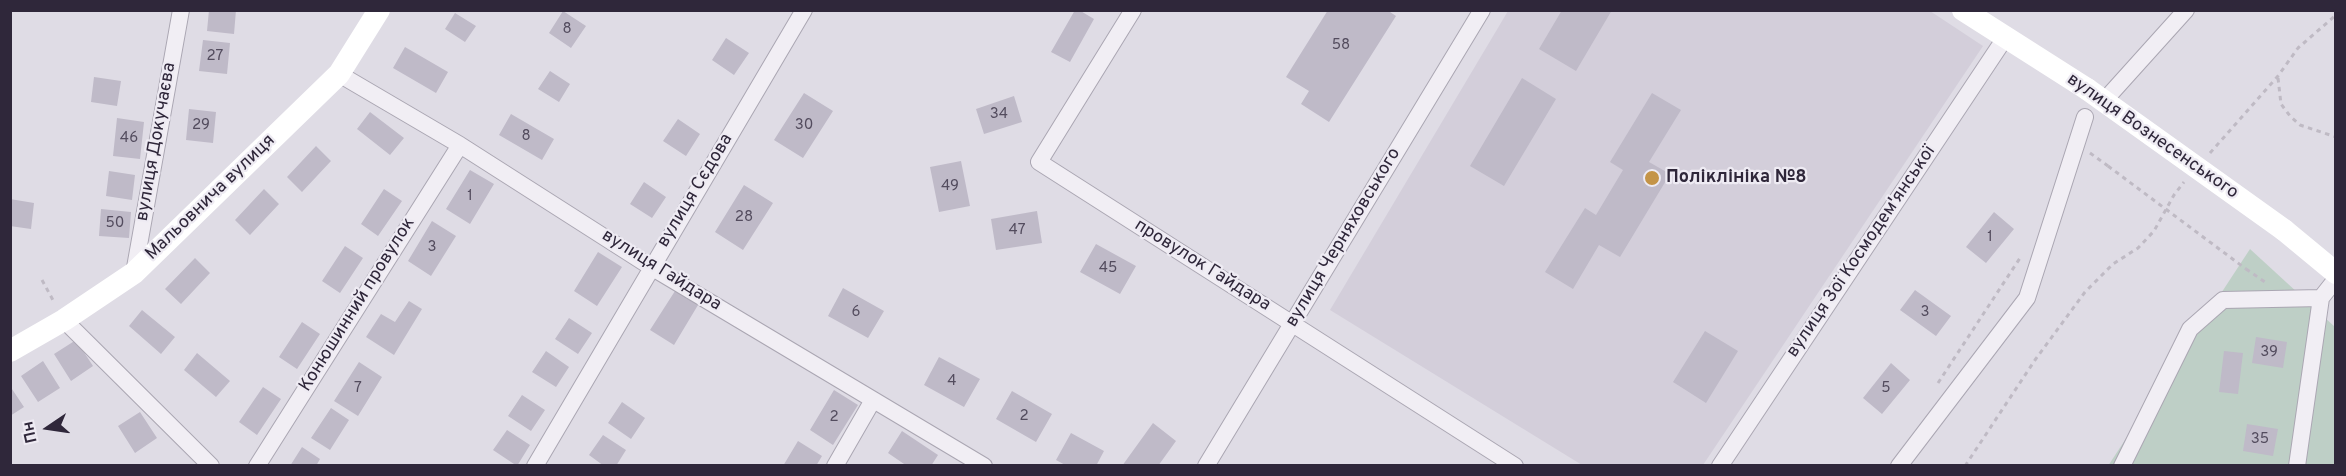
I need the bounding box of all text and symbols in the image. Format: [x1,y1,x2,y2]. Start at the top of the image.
house number: 8 [562,21,572,39]
house number: 58 [1332,37,1350,55]
house number: 27 [207,48,223,66]
street label: вулиця Докучаєва [132,61,182,223]
street label: вулиця Вознесенського [2062,69,2242,205]
house number: 34 [990,106,1008,124]
house number: 29 [192,117,210,135]
house number: 30 [795,117,813,135]
house number: 8 [521,128,531,146]
house number: 46 [120,130,138,148]
street label: вулиця Сєдова [654,130,738,252]
street label: Мальовнича вулиця [142,131,280,265]
street label: вулиця Зої Космодем'янської [1783,142,1941,362]
street label: вулиця Черняховського [1282,145,1406,331]
place label: Поліклініка №8 [1666,167,1807,189]
marker: Поліклініка №8 [1643,169,1661,187]
house number: 49 [941,178,959,196]
house number: 1 [467,188,473,206]
house number: 28 [735,209,753,227]
street label: Конюшинний провулок [295,214,421,396]
house number: 50 [106,215,124,233]
street label: провулок Гайдара [1130,215,1274,317]
house number: 47 [1009,222,1025,240]
street label: вулиця Гайдара [597,226,725,316]
house number: 1 [1987,229,1993,247]
house number: 3 [427,239,437,257]
house number: 45 [1099,260,1117,278]
house number: 6 [852,304,860,322]
house number: 3 [1920,304,1930,322]
house number: 39 [2260,344,2278,362]
house number: 4 [947,373,957,391]
house number: 7 [354,380,362,398]
house number: 5 [1881,380,1891,398]
north arrow [18,398,78,458]
house number: 2 [1019,408,1029,426]
house number: 2 [829,409,839,427]
text: Пн [18,419,43,445]
house number: 35 [2251,431,2269,449]

